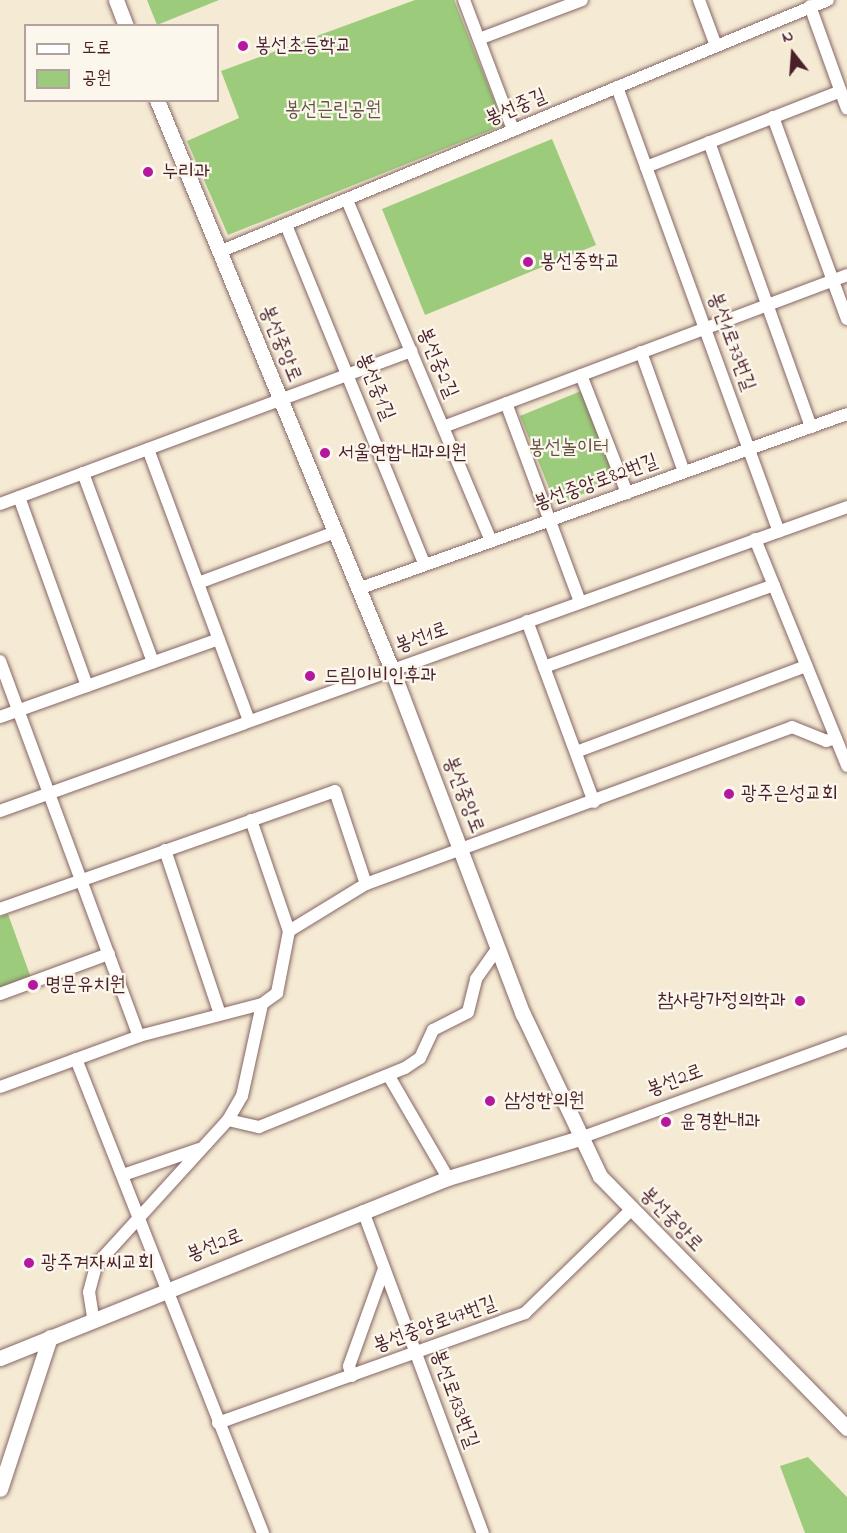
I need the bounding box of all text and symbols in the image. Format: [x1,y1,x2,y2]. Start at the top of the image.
legend [24,24,219,102]
north arrow [763,24,823,84]
text: N [779,24,796,50]
place label: 봉선초등학교 [255,34,352,58]
text: 도로 [82,36,111,62]
marker: 봉선초등학교 [236,39,250,53]
text: 공원 [82,66,111,92]
street label: 봉선중길 [482,84,550,132]
park label: 봉선근린공원 [285,98,381,122]
place label: 누리과 [162,160,210,184]
marker: 누리과 [139,163,157,181]
place label: 봉선중학교 [540,250,620,274]
marker: 봉선중학교 [521,255,535,269]
street label: 봉선1로73번길 [702,289,760,395]
street label: 봉선중앙로 [254,302,306,386]
street label: 봉선중2길 [411,324,463,402]
street label: 봉선중1길 [351,350,399,424]
park label: 봉선놀이터 [529,436,609,460]
place label: 서울연합내과의원 [338,441,467,465]
marker: 서울연합내과의원 [316,444,334,462]
street label: 봉선중앙로82번길 [531,449,661,517]
street label: 봉선1로 [392,617,452,659]
place label: 드림이비인후과 [324,664,437,688]
marker: 드림이비인후과 [301,667,319,685]
street label: 봉선중앙로 [437,753,489,837]
place label: 광주은성교회 [741,782,838,806]
marker: 광주은성교회 [722,787,736,801]
place label: 명문유치원 [45,973,125,997]
marker: 명문유치원 [26,978,40,992]
place label: 참사랑가정의학과 [657,989,786,1013]
marker: 참사랑가정의학과 [791,992,809,1010]
street label: 봉선2로 [644,1060,706,1102]
place label: 삼성한의원 [504,1089,584,1113]
marker: 삼성한의원 [481,1092,499,1110]
place label: 윤경환내과 [680,1110,760,1134]
marker: 윤경환내과 [657,1113,675,1131]
street label: 봉선중앙로 [634,1183,708,1257]
street label: 봉선2로 [184,1224,246,1268]
place label: 광주겨자씨교회 [41,1251,154,1275]
marker: 광주겨자씨교회 [22,1256,36,1270]
street label: 봉선중앙로47번길 [370,1292,500,1358]
street label: 봉선로133번길 [425,1346,483,1452]

